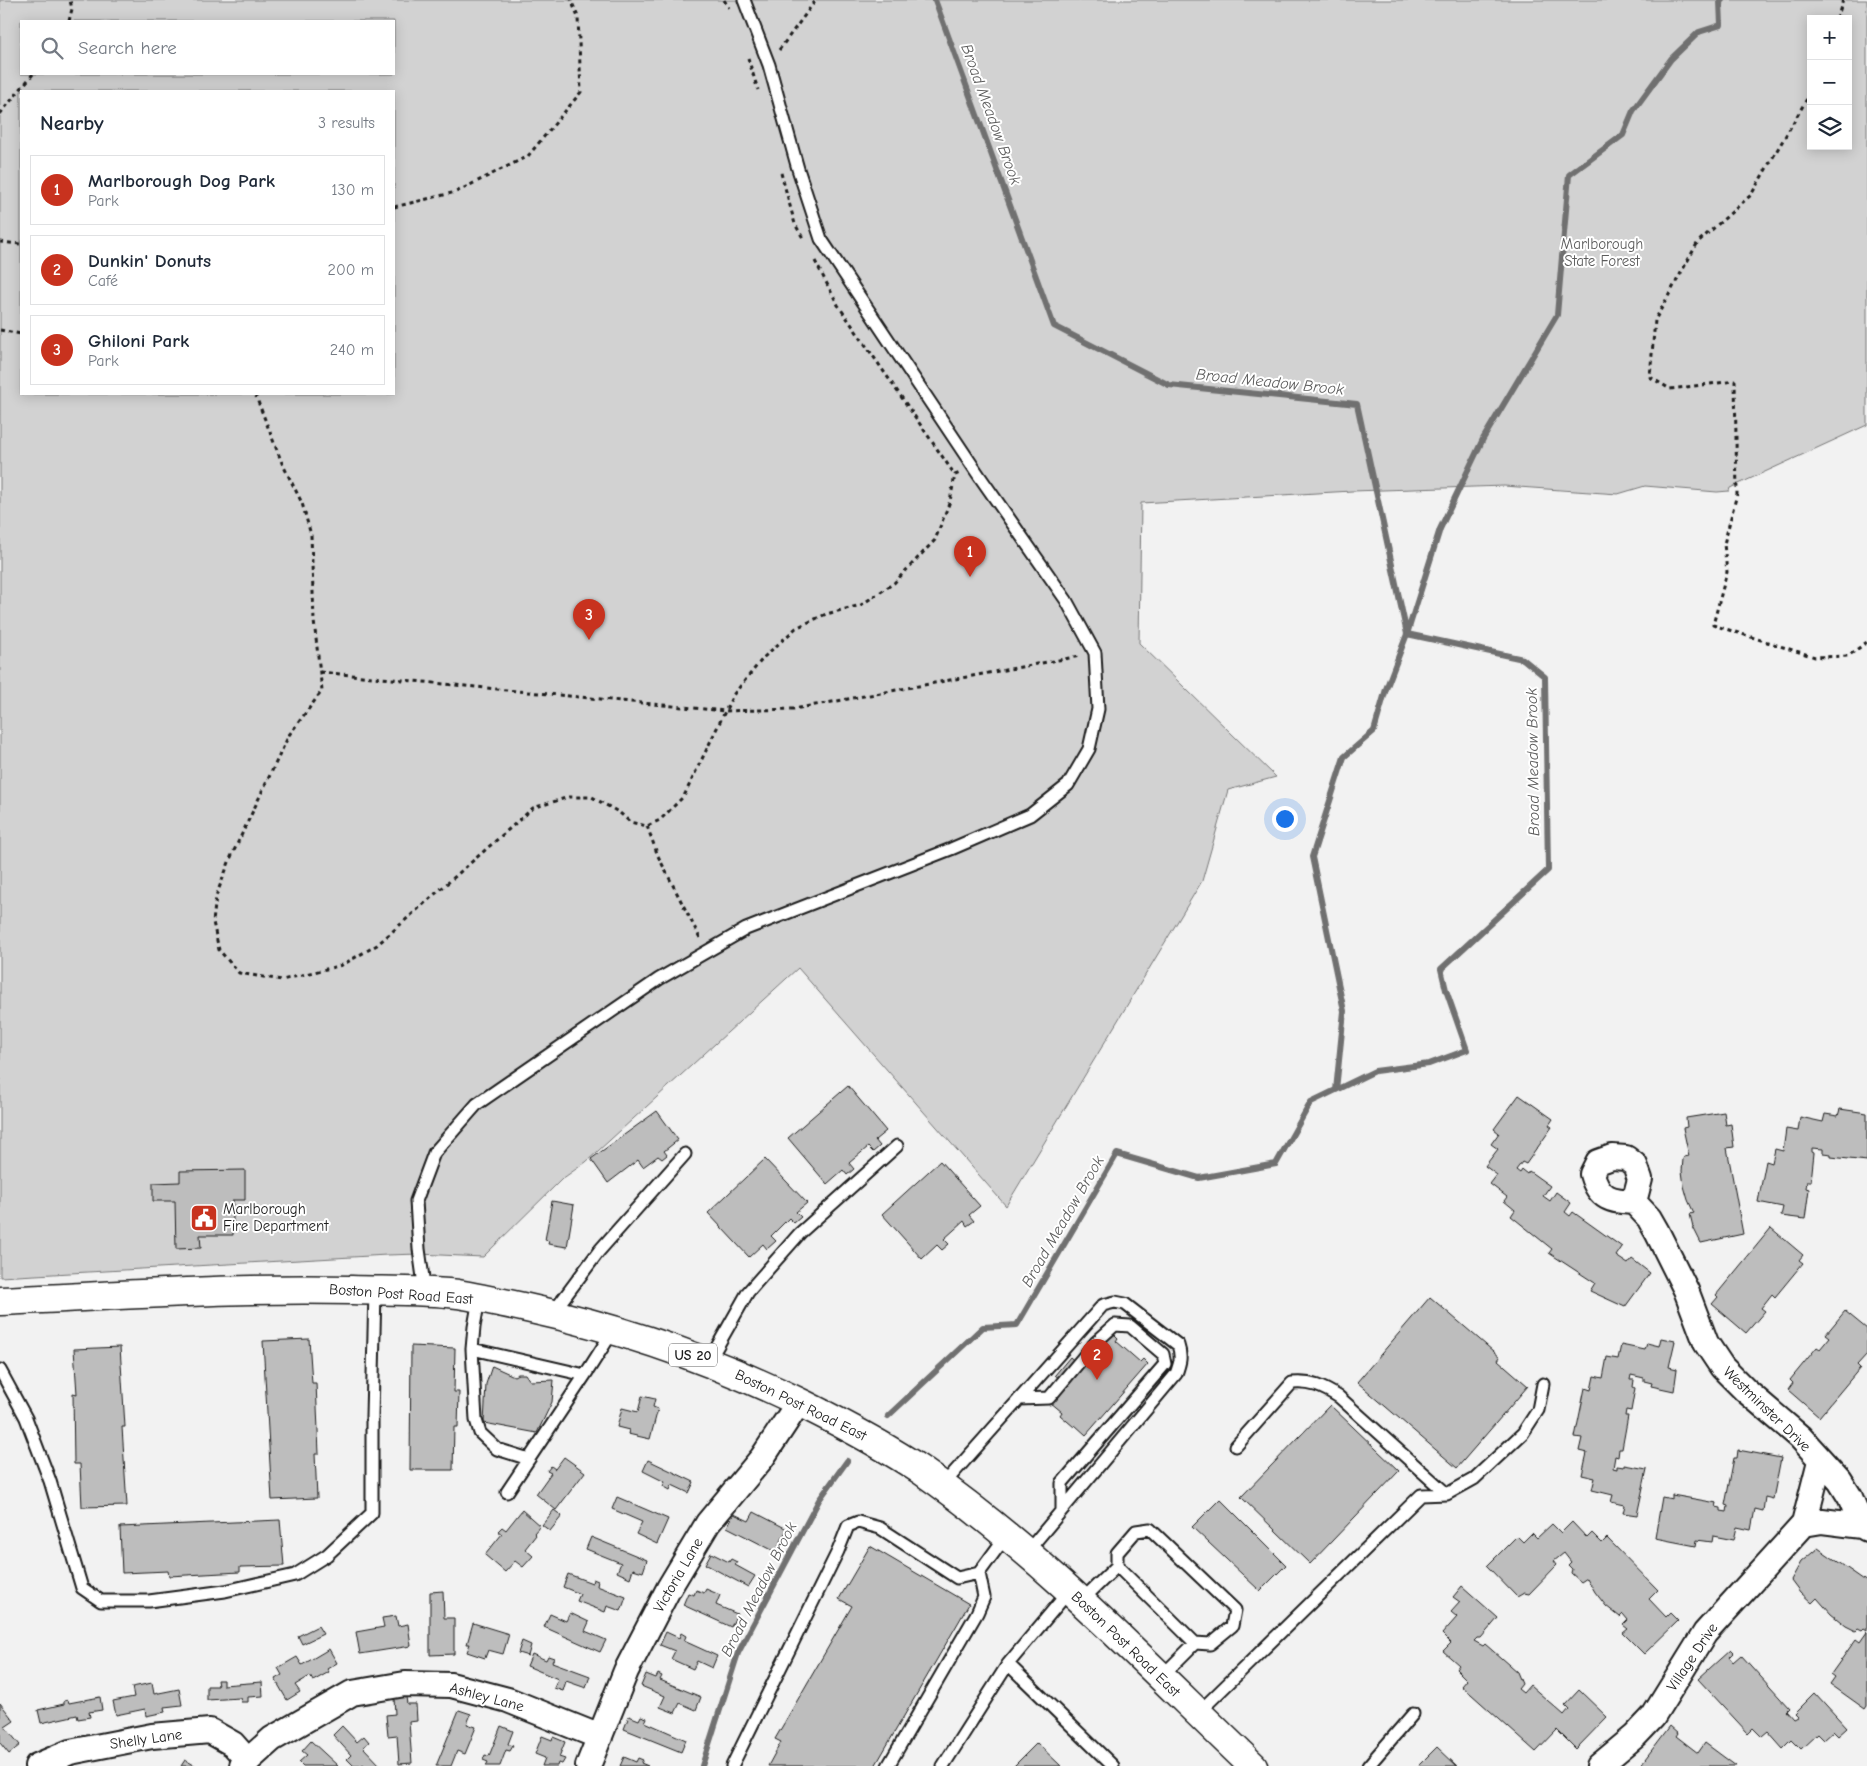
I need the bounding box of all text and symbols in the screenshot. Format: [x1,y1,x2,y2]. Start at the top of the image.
map controls [1807,15,1852,150]
button: + [1807,15,1852,60]
search box [20,20,395,75]
icon: search [38,34,66,62]
text: Search here [78,37,177,59]
water label: Broad Meadow Brook [957,42,1025,187]
button: − [1807,60,1852,105]
button: layers [1807,105,1852,150]
text: Nearby [40,111,104,135]
text: 3 results [318,114,375,132]
text: Marlborough Dog Park [88,170,275,192]
text: 1 [54,181,60,199]
text: 130 m [331,181,374,199]
text: Park [88,192,119,210]
park label: Marlborough State Forest [1561,235,1643,270]
text: Dunkin' Donuts [88,250,211,272]
text: 2 [53,261,61,279]
text: 200 m [328,261,374,279]
text: Café [88,272,118,290]
text: Ghiloni Park [88,330,189,352]
text: 3 [53,341,61,359]
text: 240 m [330,341,374,359]
text: Park [88,352,119,370]
water label: Broad Meadow Brook [1195,365,1345,399]
pin: 1 [954,536,986,577]
pin: 3 [573,599,605,640]
water label: Broad Meadow Brook [1523,687,1543,836]
your location [1272,806,1298,832]
water label: Broad Meadow Brook [1018,1153,1108,1290]
place label: Marlborough Fire Department [223,1200,329,1235]
public building icon: Marlborough Fire Department [189,1203,219,1233]
street label: Boston Post Road East [328,1280,474,1308]
pin: 2 [1081,1339,1113,1380]
road number: US 20 [669,1344,717,1366]
street label: Westminster Drive [1719,1363,1815,1456]
street label: Boston Post Road East [732,1365,870,1445]
water label: Broad Meadow Brook [717,1519,801,1660]
street label: Victoria Lane [649,1534,707,1616]
street label: Boston Post Road East [1068,1587,1185,1701]
street label: Village Drive [1663,1619,1722,1695]
street label: Ashley Lane [448,1678,527,1716]
street label: Shelly Lane [109,1725,184,1753]

